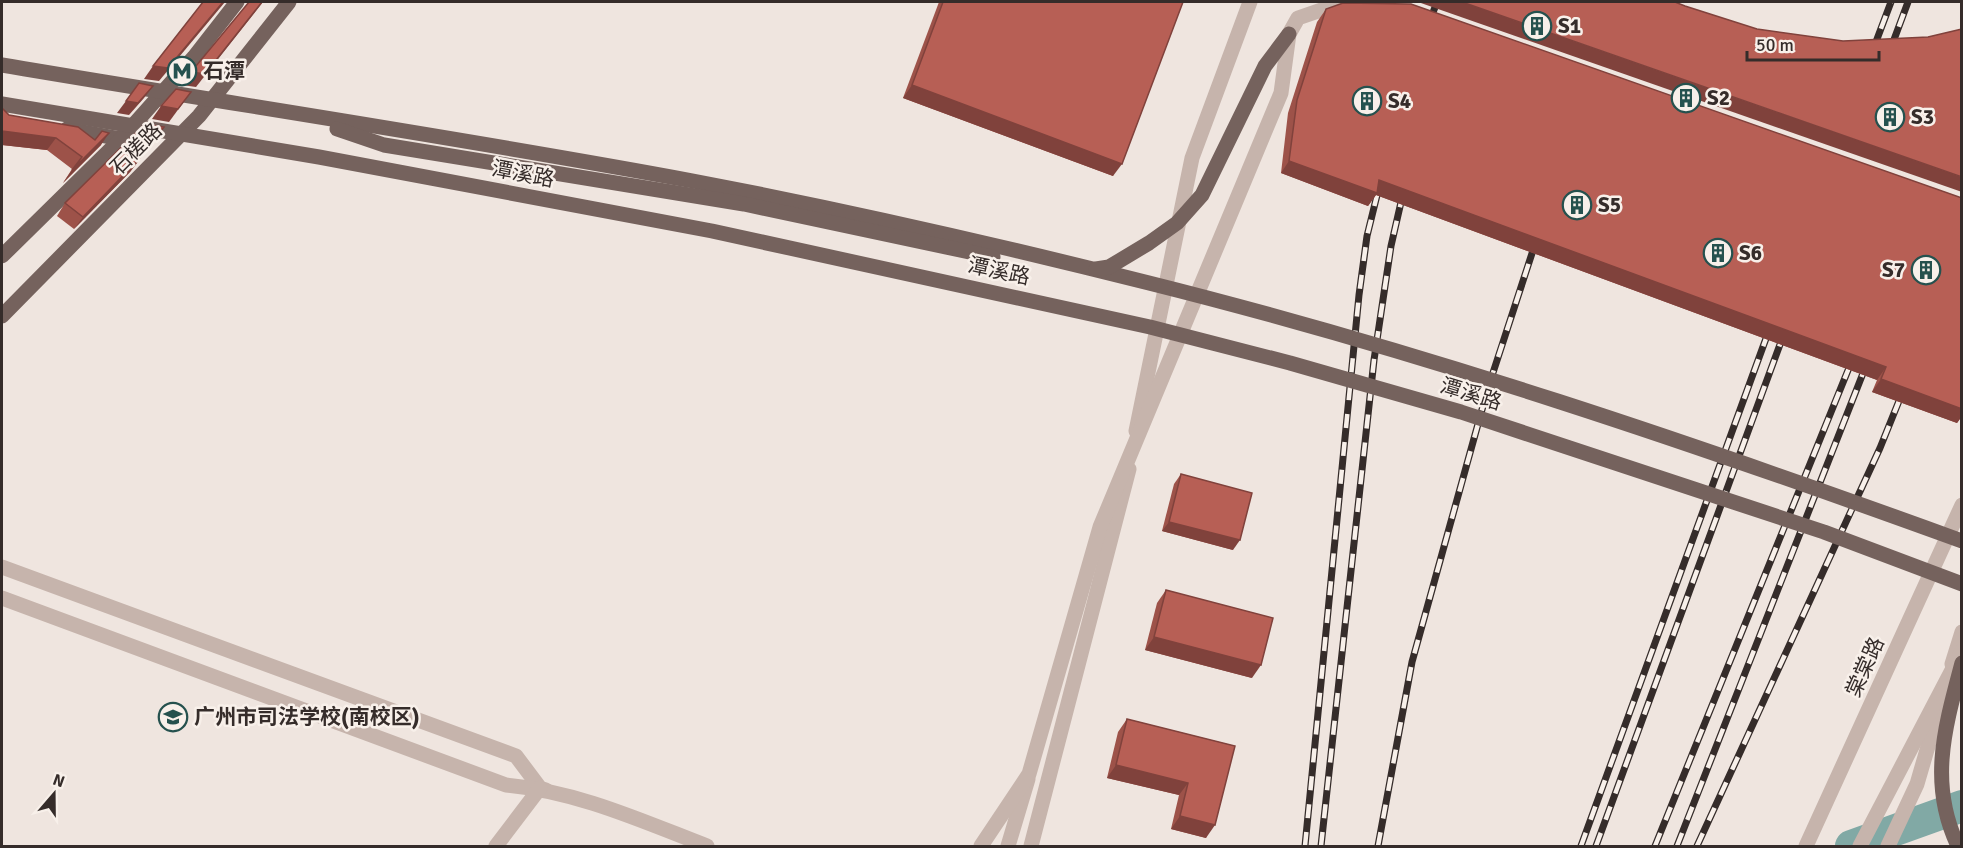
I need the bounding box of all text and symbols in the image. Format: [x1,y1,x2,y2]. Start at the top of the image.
building icon: S1 [1521,10,1553,42]
place label: S1 [1558,13,1581,39]
scale bar [1747,24,1879,62]
text: 50 m [1756,34,1794,56]
metro station icon: 石潭 [166,55,198,87]
place label: 石潭 [203,58,245,84]
building icon: S2 [1670,82,1702,114]
building icon: S4 [1351,85,1383,117]
place label: S2 [1707,85,1730,111]
place label: S4 [1388,88,1411,114]
building icon: S3 [1874,101,1906,133]
place label: S3 [1911,104,1934,130]
street label: 石槎路 [105,118,167,180]
street label: 潭溪路 [490,155,556,193]
building icon: S5 [1561,189,1593,221]
place label: S5 [1598,192,1621,218]
building icon: S6 [1702,237,1734,269]
place label: S6 [1739,240,1762,266]
street label: 潭溪路 [965,252,1033,290]
building icon: S7 [1910,254,1942,286]
place label: S7 [1882,257,1905,283]
street label: 潭溪路 [1437,372,1505,416]
street label: 棠棠路 [1840,633,1890,701]
school or university icon: 广州市司法学校(南校区) [157,701,189,733]
place label: 广州市司法学校(南校区) [194,704,420,730]
north arrow [24,764,84,824]
text: N [50,770,67,792]

